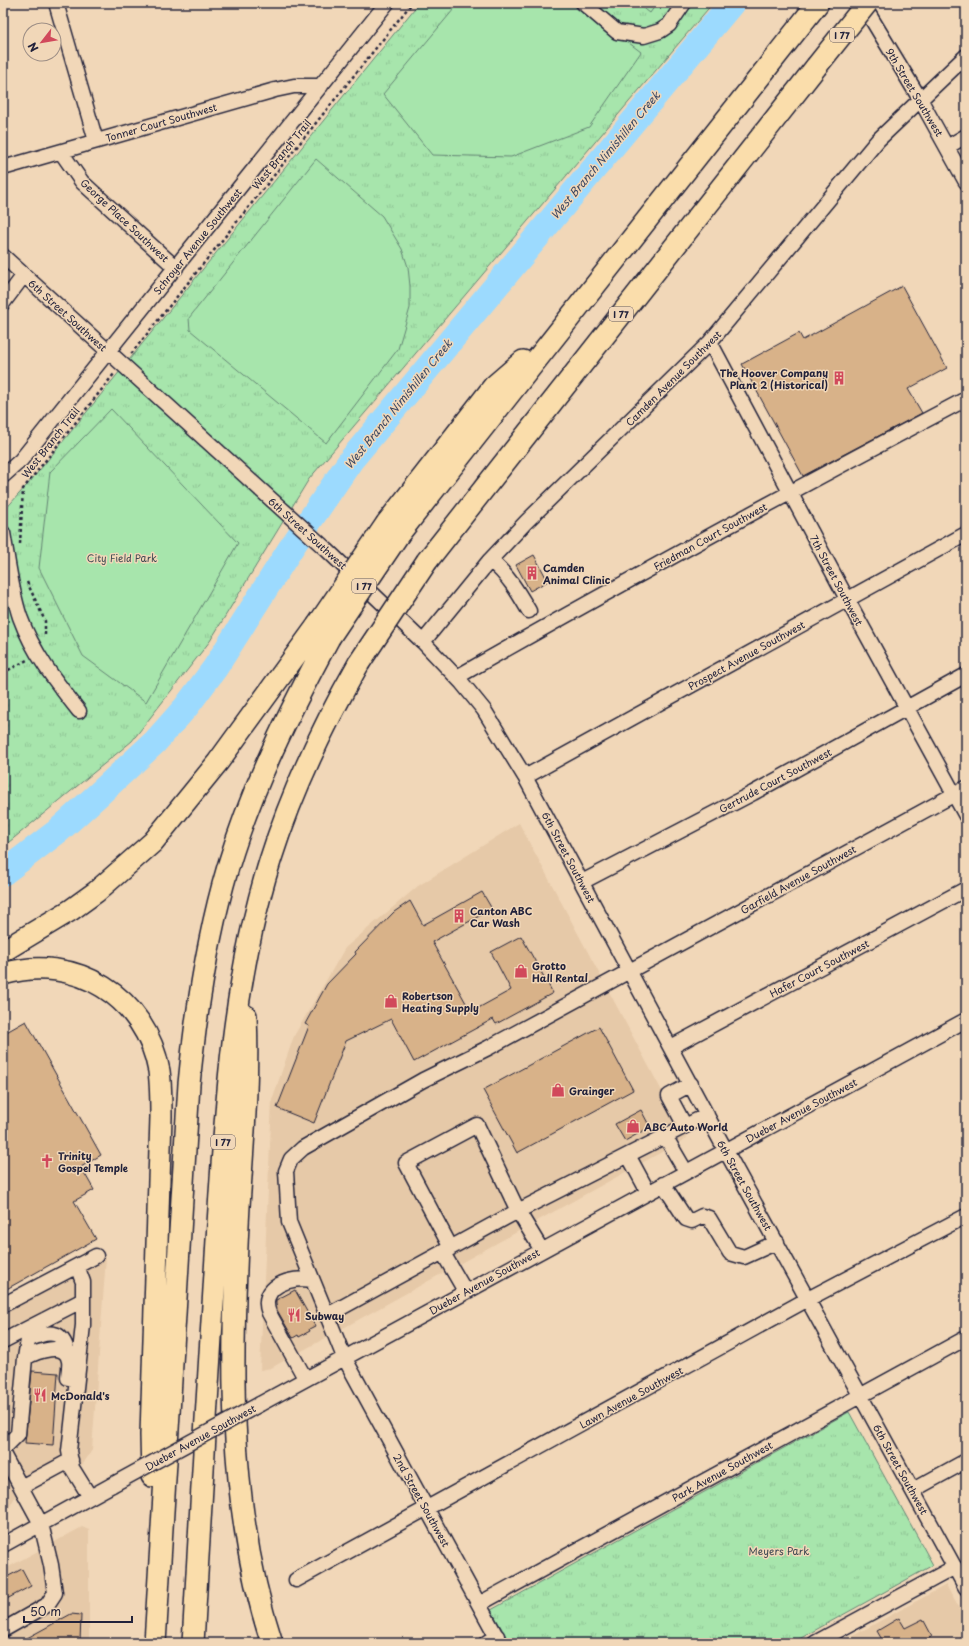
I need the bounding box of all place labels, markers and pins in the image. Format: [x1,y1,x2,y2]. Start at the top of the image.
place label: The Hoover Company Plant 2 (Historical) [720,365,828,392]
building icon: The Hoover Company Plant 2 (Historical) [831,370,847,386]
place label: Camden Animal Clinic [542,560,611,587]
building icon: Camden Animal Clinic [524,565,540,581]
place label: Canton ABC Car Wash [470,903,533,930]
building icon: Canton ABC Car Wash [451,908,467,924]
place label: Grotto Hall Rental [532,958,588,985]
shop icon: Grotto Hall Rental [513,963,529,979]
place label: Robertson Heating Supply [402,988,479,1015]
shop icon: Robertson Heating Supply [383,993,399,1009]
shop icon: Grainger [550,1082,566,1098]
place label: Grainger [569,1083,615,1098]
shop icon: ABC Auto World [625,1118,641,1134]
place label: ABC Auto World [643,1119,728,1134]
place label: Trinity Gospel Temple [58,1148,128,1175]
church icon: Trinity Gospel Temple [39,1153,55,1169]
restaurant icon: Subway [286,1307,302,1323]
place label: Subway [305,1308,345,1324]
restaurant icon: McDonald's [32,1387,48,1403]
place label: McDonald's [51,1388,110,1403]

